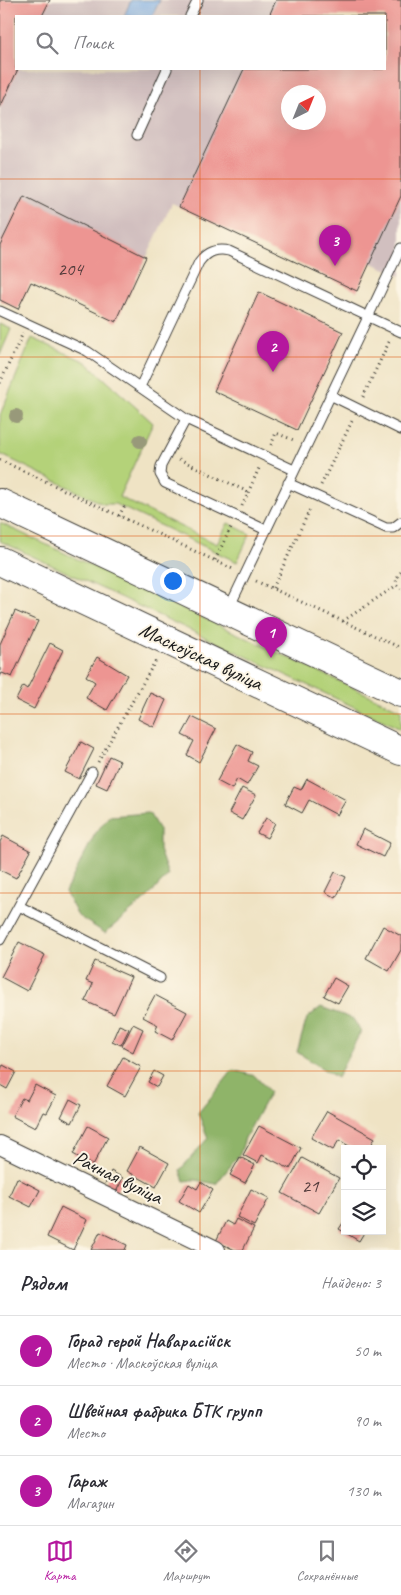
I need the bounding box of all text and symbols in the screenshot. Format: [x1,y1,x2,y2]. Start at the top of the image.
search box [15,15,386,70]
icon: search [33,29,61,57]
text: Поиск [73,31,113,55]
north arrow [281,85,326,130]
pin: 3 [319,225,351,266]
house number: 204 [57,257,85,281]
pin: 2 [257,331,289,372]
your location [160,568,186,594]
street label: Маскоўская вуліца [135,616,268,697]
pin: 1 [255,617,287,658]
street label: Рачная вуліца [69,1144,169,1211]
map controls [341,1145,386,1235]
button: locate [341,1145,386,1190]
house number: 21 [301,1174,320,1198]
button: layers [341,1190,386,1235]
text: Рядом [20,1270,67,1296]
text: Найдено: 3 [321,1273,381,1293]
text: Горад герой Наварасійск [67,1329,230,1353]
text: 1 [32,1341,40,1361]
text: 50 m [354,1341,381,1361]
text: Место · Маскоўская вуліца [67,1353,217,1373]
text: Швейная фабрика БТК групп [67,1399,262,1423]
text: 2 [32,1411,40,1431]
text: 90 m [354,1411,381,1431]
text: Место [67,1423,105,1443]
text: Гараж [67,1469,107,1493]
text: 3 [32,1481,40,1501]
text: 130 m [347,1481,381,1501]
text: Магазин [67,1493,114,1513]
tab: Карта [44,1537,76,1584]
tab: Маршрут [163,1537,209,1584]
tab: Сохранённые [297,1537,357,1584]

